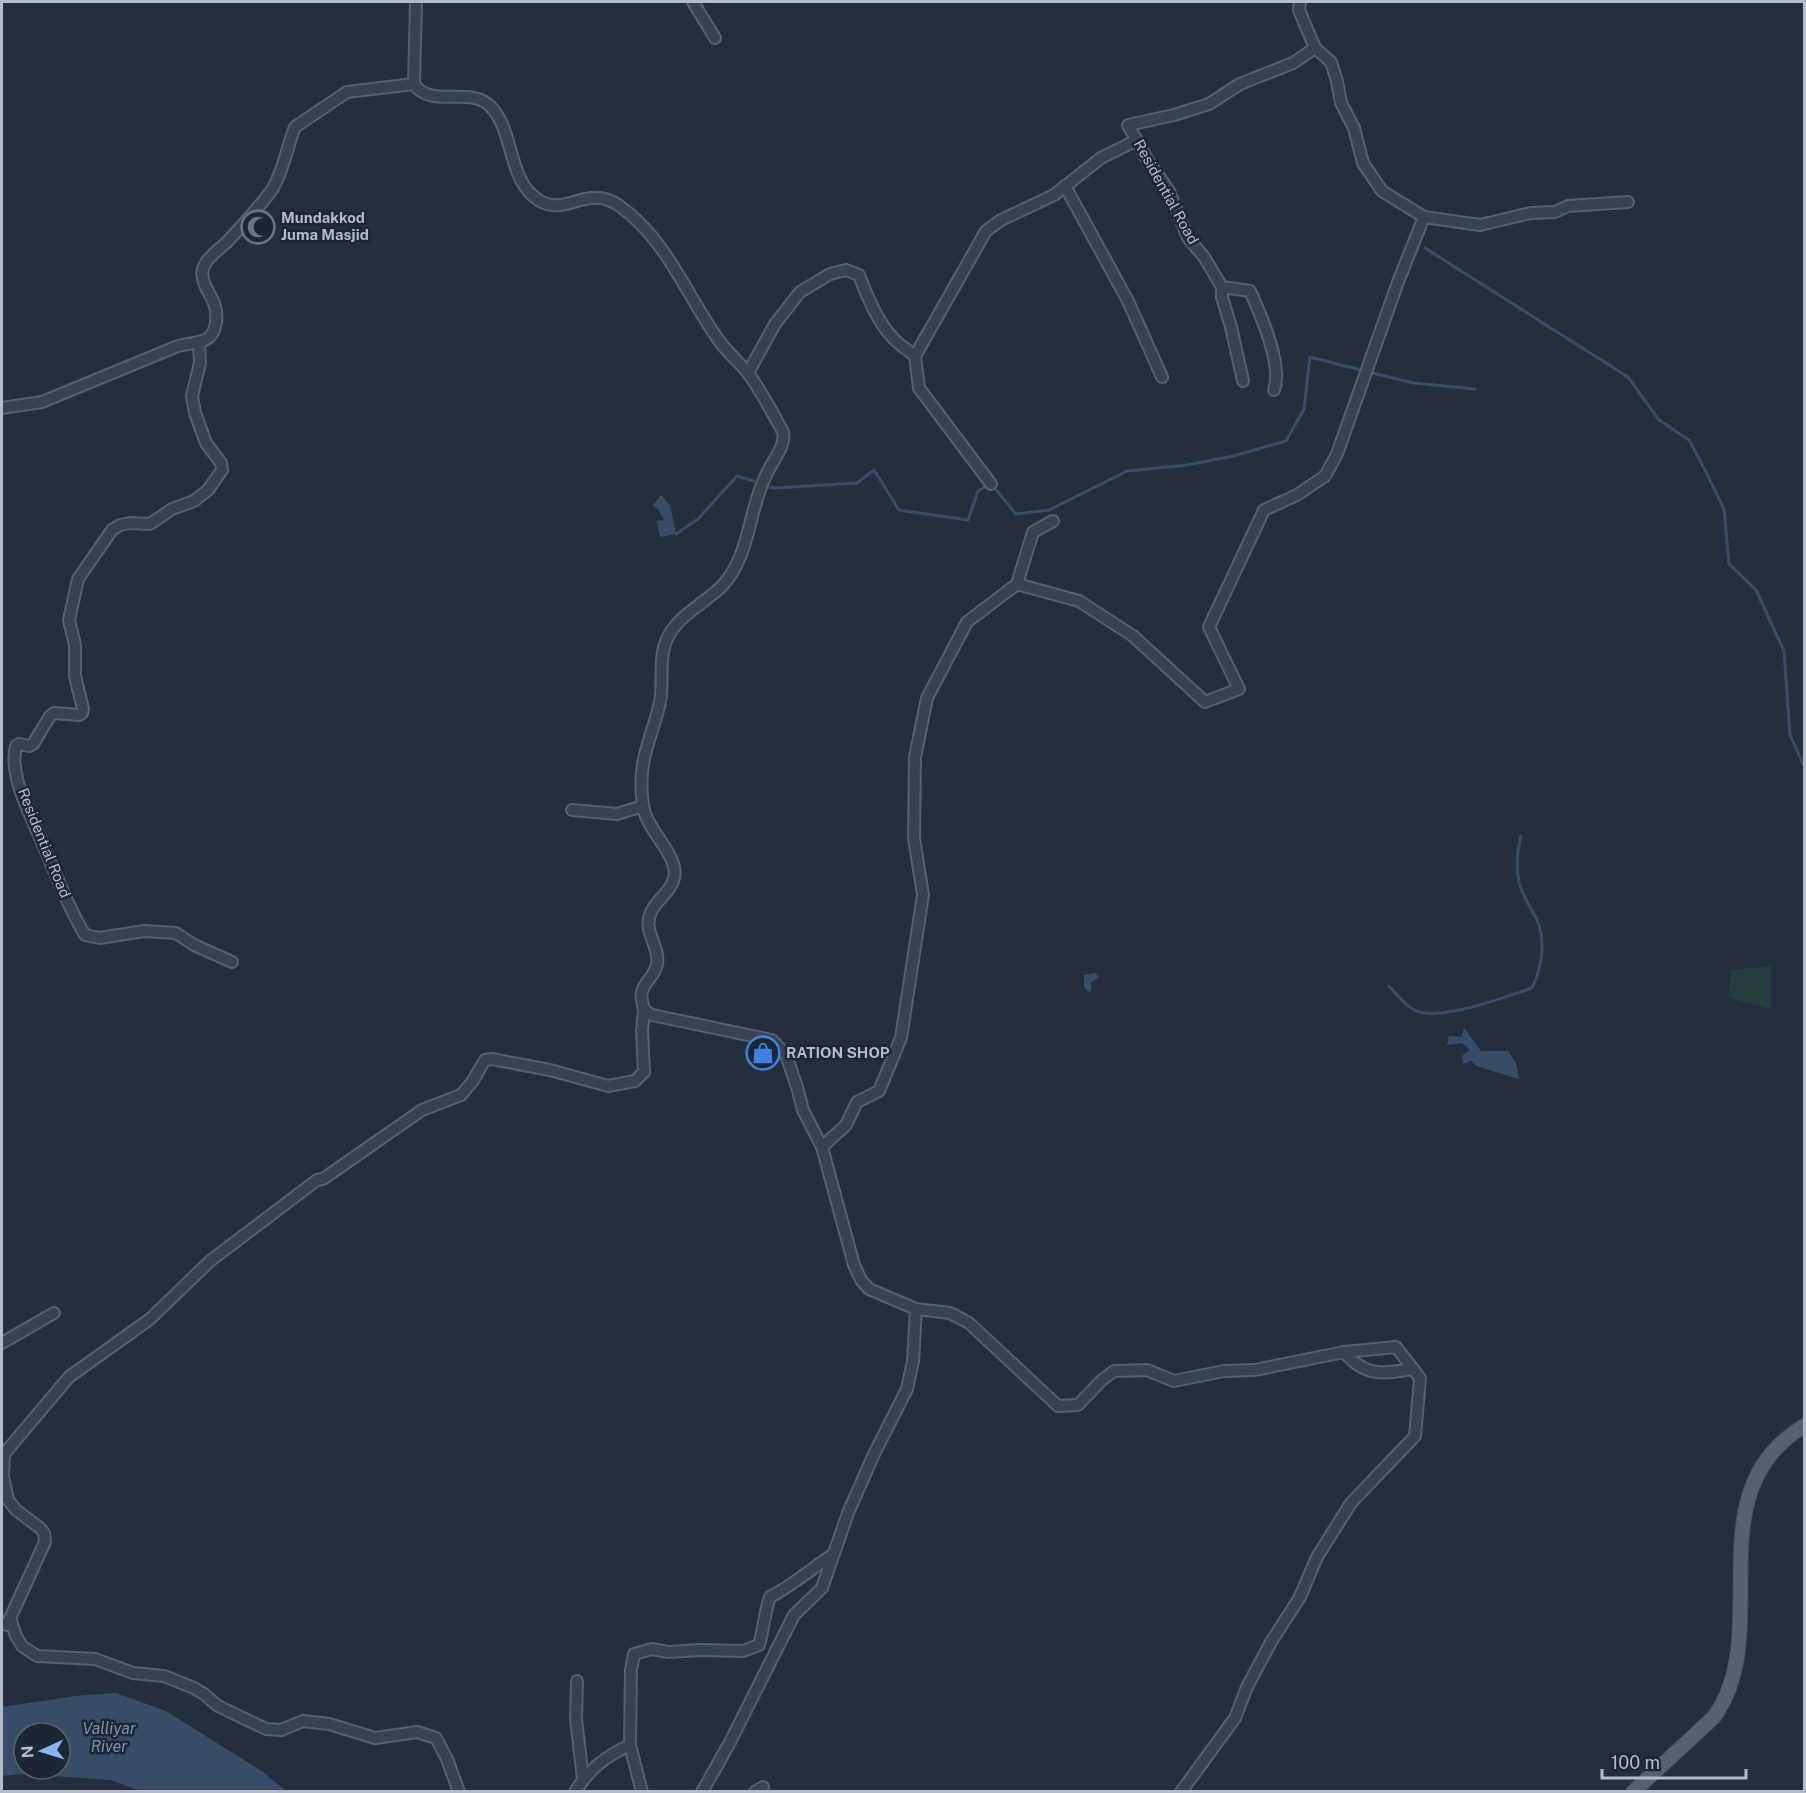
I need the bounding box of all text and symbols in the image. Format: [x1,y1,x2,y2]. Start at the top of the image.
street label: Residential Road [1131,136,1202,247]
mosque icon: Mundakkod Juma Masjid [240,209,276,245]
place label: Mundakkod Juma Masjid [281,209,369,243]
street label: Residential Road [15,785,74,900]
shop icon: RATION SHOP [745,1035,781,1071]
place label: RATION SHOP [786,1044,890,1061]
water label: Valliyar River [82,1719,137,1756]
north arrow [12,1721,72,1781]
scale bar [1602,1742,1746,1780]
text: N [18,1745,37,1759]
text: 100 m [1611,1752,1660,1773]

